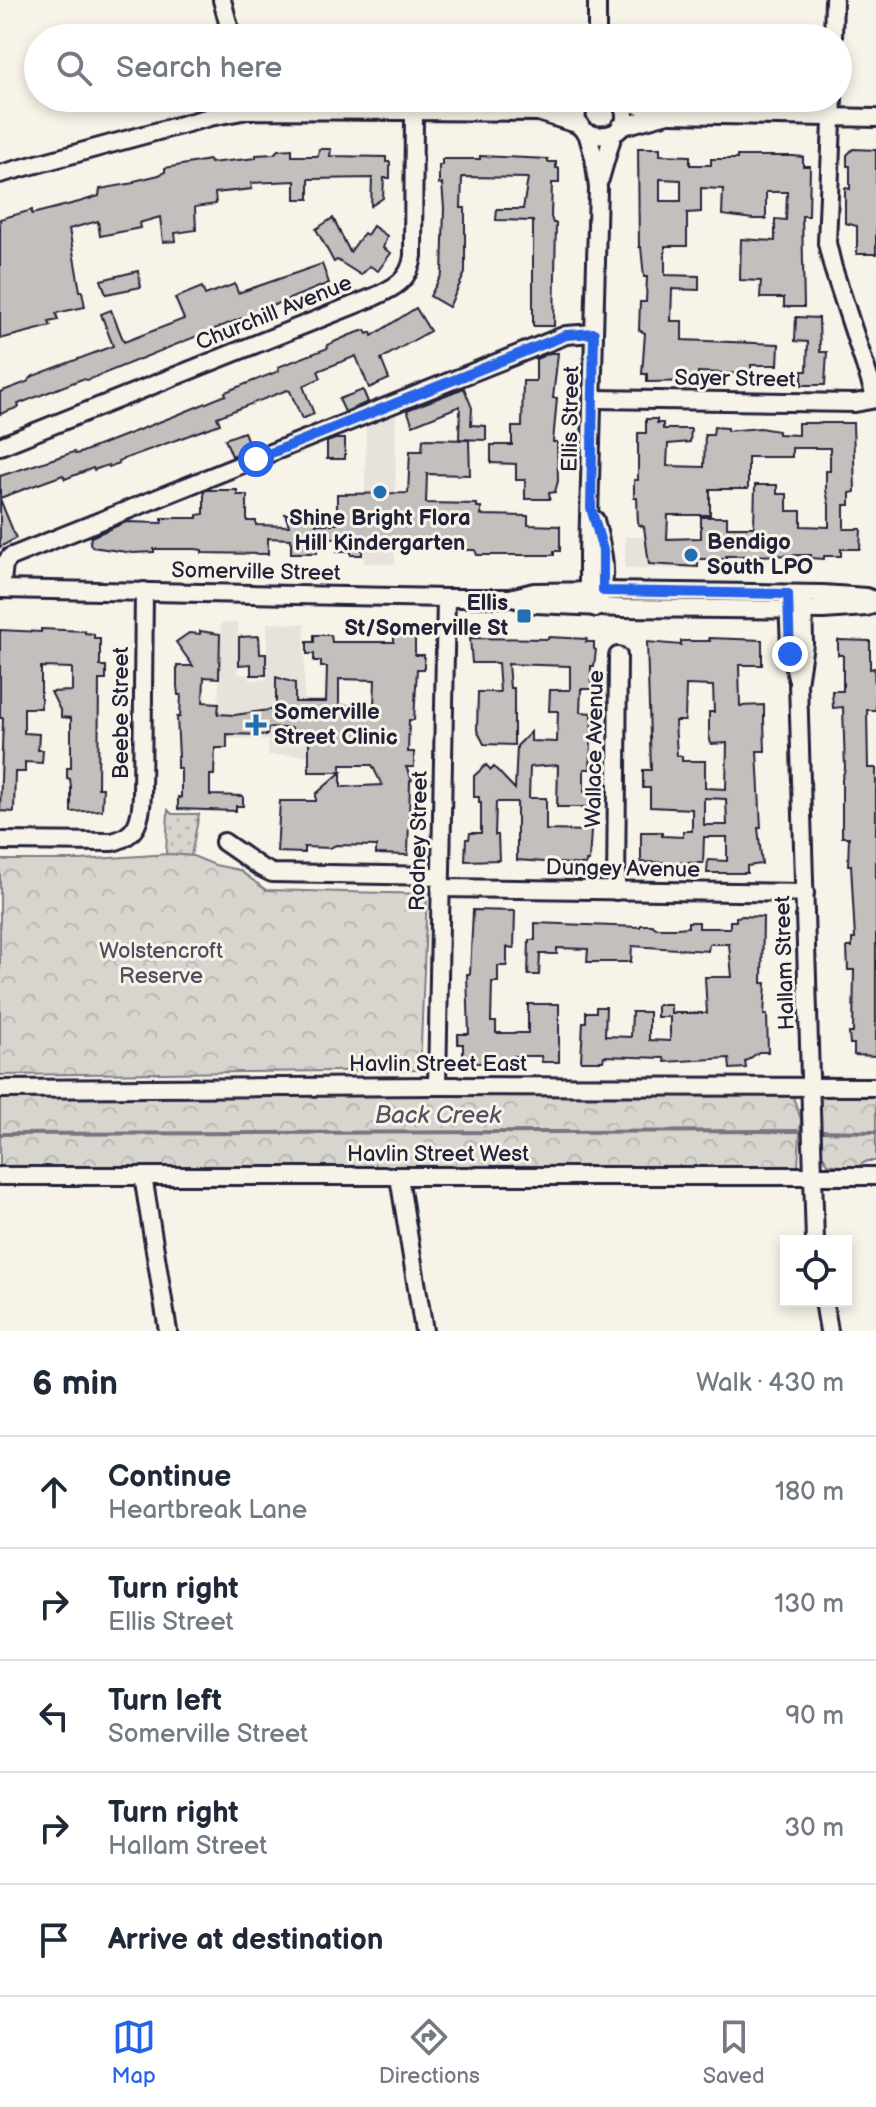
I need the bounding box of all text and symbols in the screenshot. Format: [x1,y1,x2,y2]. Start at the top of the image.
search box [24,24,852,112]
icon: search [52,46,96,90]
text: Search here [116,50,282,86]
street label: Churchill Avenue [192,269,356,357]
street label: Sayer Street [674,364,796,394]
street label: Ellis Street [557,365,585,472]
route start [238,441,274,477]
marker: Shine Bright Flora Hill Kindergarten [371,483,389,501]
place label: Shine Bright Flora Hill Kindergarten [289,505,471,557]
place label: Bendigo South LPO [707,529,813,581]
marker: Bendigo South LPO [682,546,700,564]
street label: Somerville Street [171,557,341,587]
place label: Ellis St/Somerville St [345,590,509,642]
marker: Ellis St/Somerville St [515,607,533,625]
route end [772,636,808,672]
street label: Beebe Street [108,647,135,779]
street label: Wallace Avenue [580,670,610,828]
place label: Somerville Street Clinic [274,699,398,751]
marker: Somerville Street Clinic [245,714,267,736]
street label: Rodney Street [404,770,434,911]
street label: Dungey Avenue [545,854,701,884]
street label: Hallam Street [769,895,801,1031]
park label: Wolstencroft Reserve [99,938,223,990]
street label: Havlin Street East [349,1051,527,1078]
water label: Back Creek [375,1101,502,1130]
street label: Havlin Street West [347,1141,529,1168]
map controls [780,1235,852,1307]
button: locate [780,1235,852,1307]
text: 6 min [32,1363,118,1404]
text: Walk · 430 m [696,1368,844,1399]
text: Continue [108,1459,231,1495]
icon: ahead [32,1470,76,1514]
text: 180 m [775,1477,844,1508]
text: Heartbreak Lane [108,1495,307,1526]
text: Turn right [108,1571,239,1607]
icon: right [32,1582,76,1626]
text: 130 m [774,1589,844,1620]
text: Ellis Street [108,1607,234,1638]
text: Turn left [108,1683,222,1719]
icon: left [32,1694,76,1738]
text: 90 m [785,1701,844,1732]
text: Somerville Street [108,1719,308,1750]
text: Turn right [108,1795,239,1831]
icon: right [32,1806,76,1850]
text: 30 m [784,1813,844,1844]
text: Hallam Street [108,1831,267,1862]
icon: arrive [32,1918,76,1962]
text: Arrive at destination [108,1922,384,1958]
tab: Map [111,2015,156,2090]
tab: Directions [379,2015,480,2090]
tab: Saved [703,2015,765,2090]

